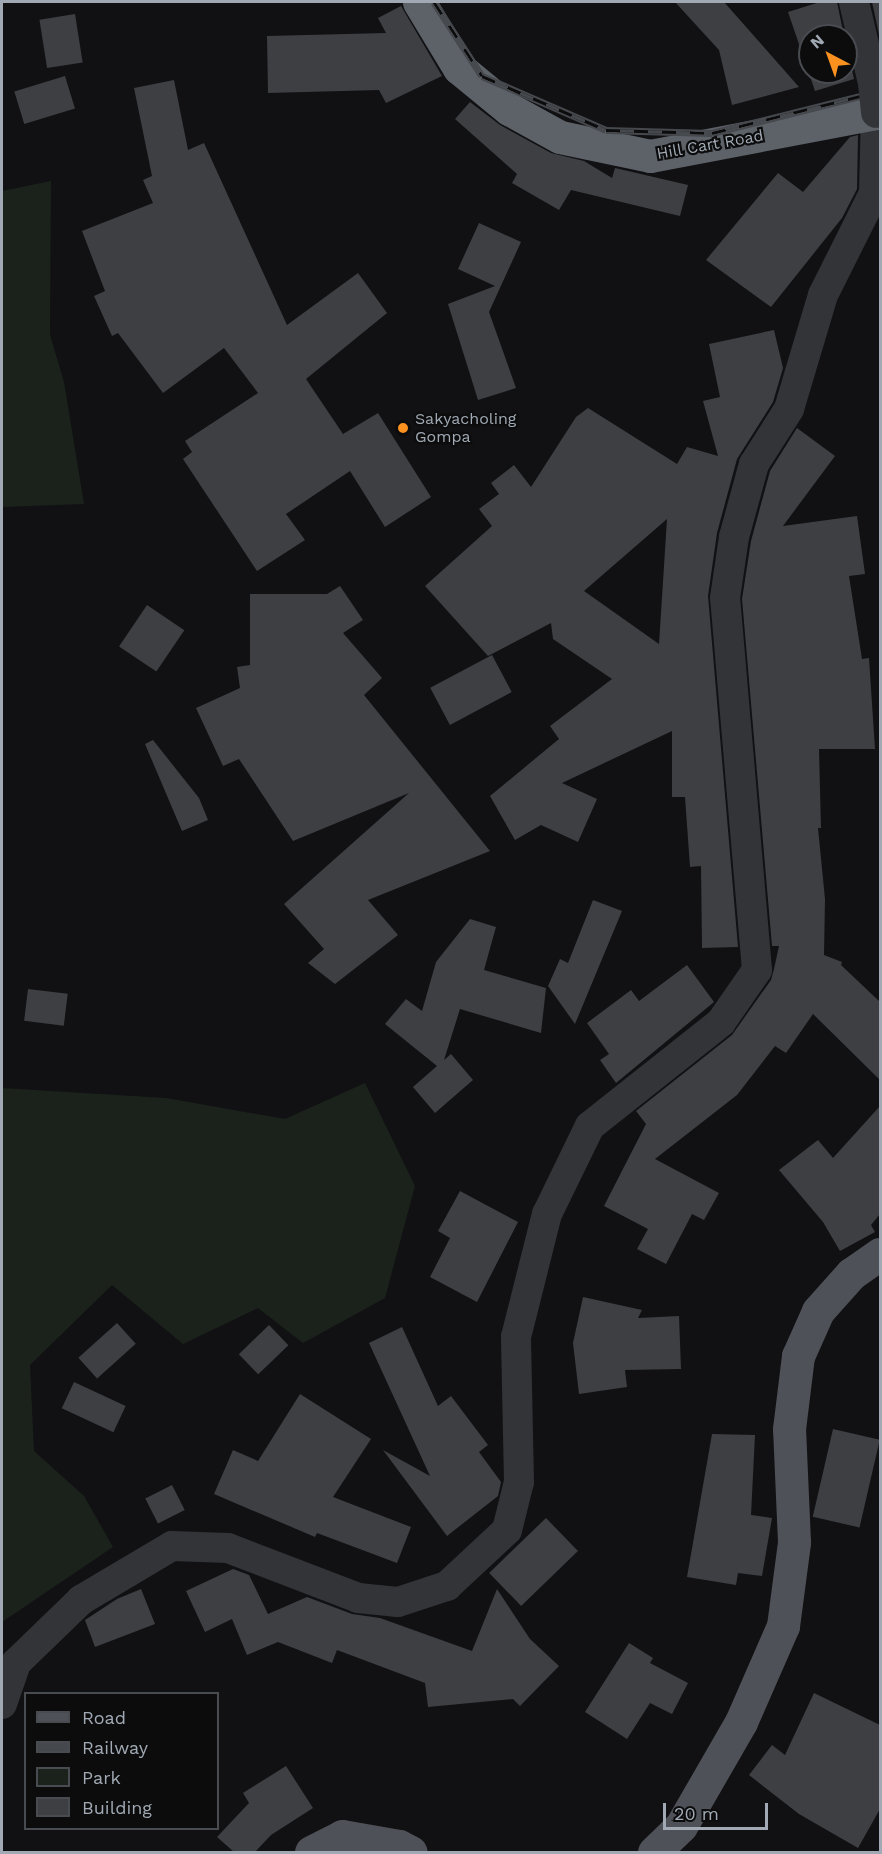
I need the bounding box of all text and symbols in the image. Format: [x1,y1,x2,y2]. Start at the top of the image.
north arrow [798,24,858,84]
text: N [806,30,828,53]
street label: Hill Cart Road [655,126,765,164]
place label: Sakyacholing Gompa [415,409,516,447]
marker: Sakyacholing Gompa [396,421,410,435]
legend [24,1692,219,1830]
text: Road [82,1707,126,1728]
text: Railway [82,1737,148,1758]
text: Park [82,1767,121,1788]
scale bar [666,1791,771,1829]
text: Building [82,1797,152,1818]
text: 20 m [674,1803,719,1824]

